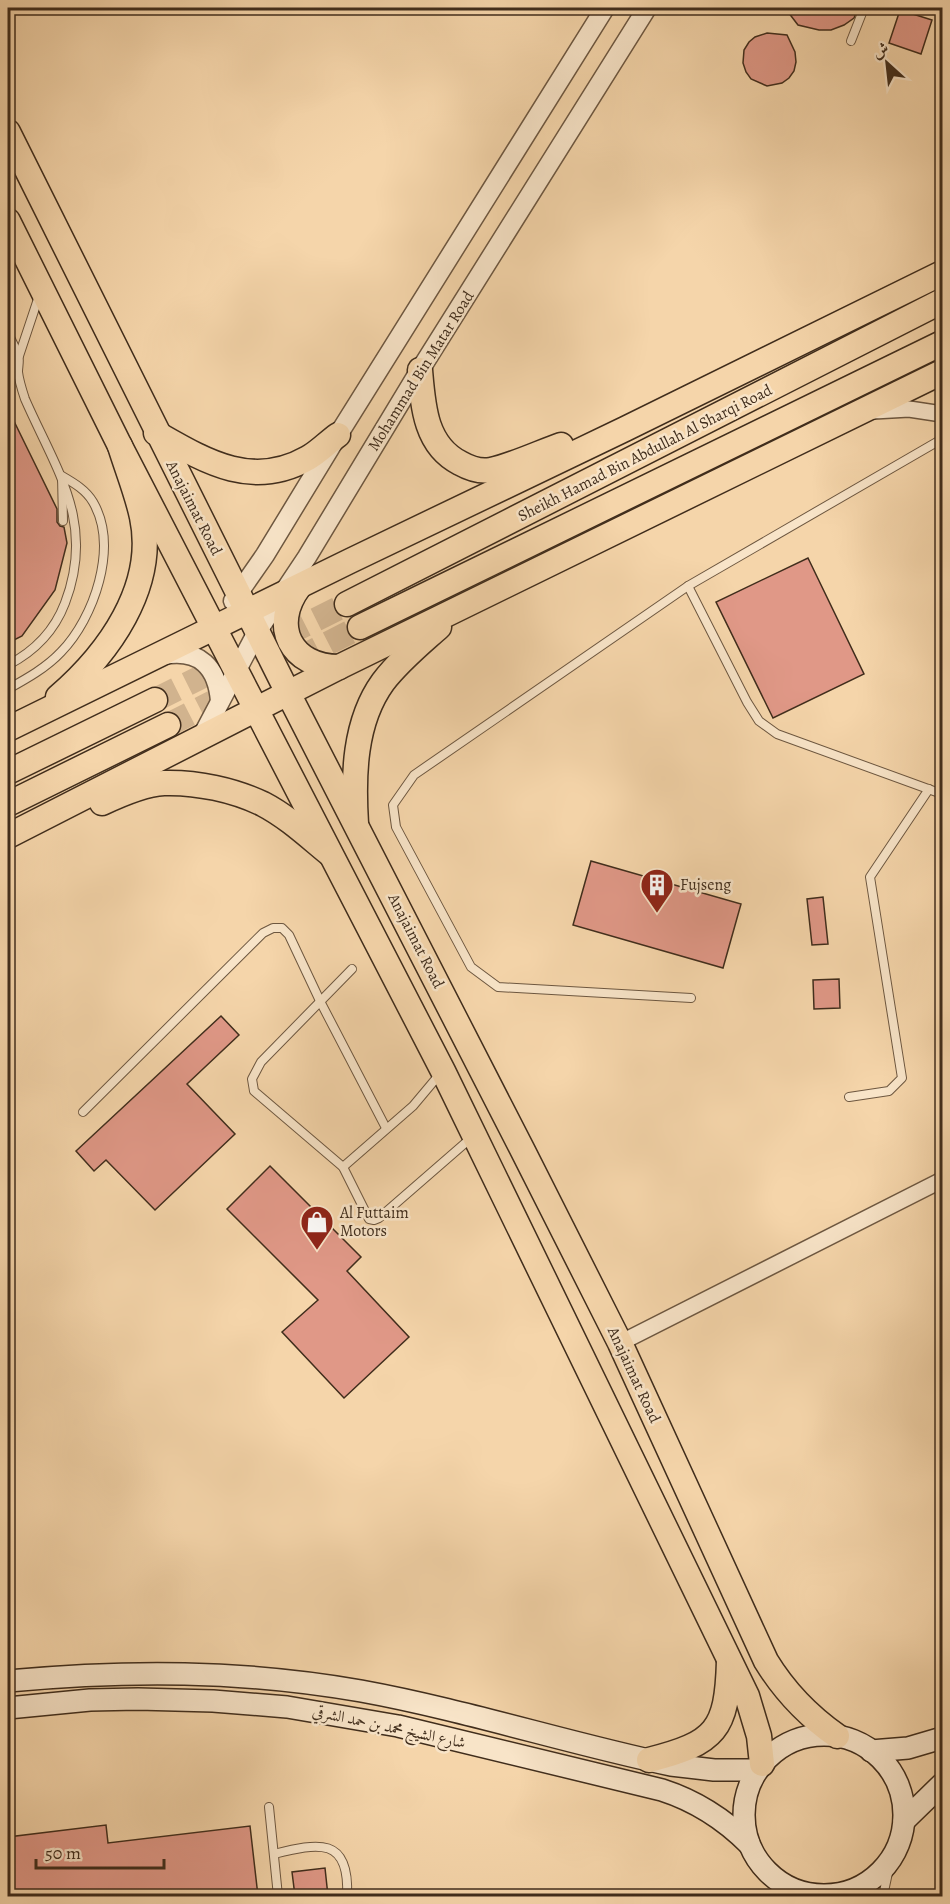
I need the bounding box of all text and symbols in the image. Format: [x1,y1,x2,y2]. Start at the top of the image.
north arrow [857,33,917,93]
text: ش [869,37,893,64]
street label: Mohammad Bin Matar Road [363,286,480,455]
street label: Sheikh Hamad Bin Abdullah Al Sharqi Road [514,379,776,527]
street label: Anajaimat Road [160,456,228,560]
building icon: Fujseng [639,867,675,914]
place label: Fujseng [680,874,731,896]
street label: Anajaimat Road [382,889,450,993]
place label: Al Futtaim Motors [339,1202,409,1242]
shop icon: Al Futtaim Motors [299,1204,335,1251]
street label: Anajaimat Road [602,1322,666,1427]
street label: شارع الشيخ محمد بن حمد الشرقي [310,1700,468,1757]
scale bar [36,1832,164,1870]
text: 50 m [45,1841,81,1865]

